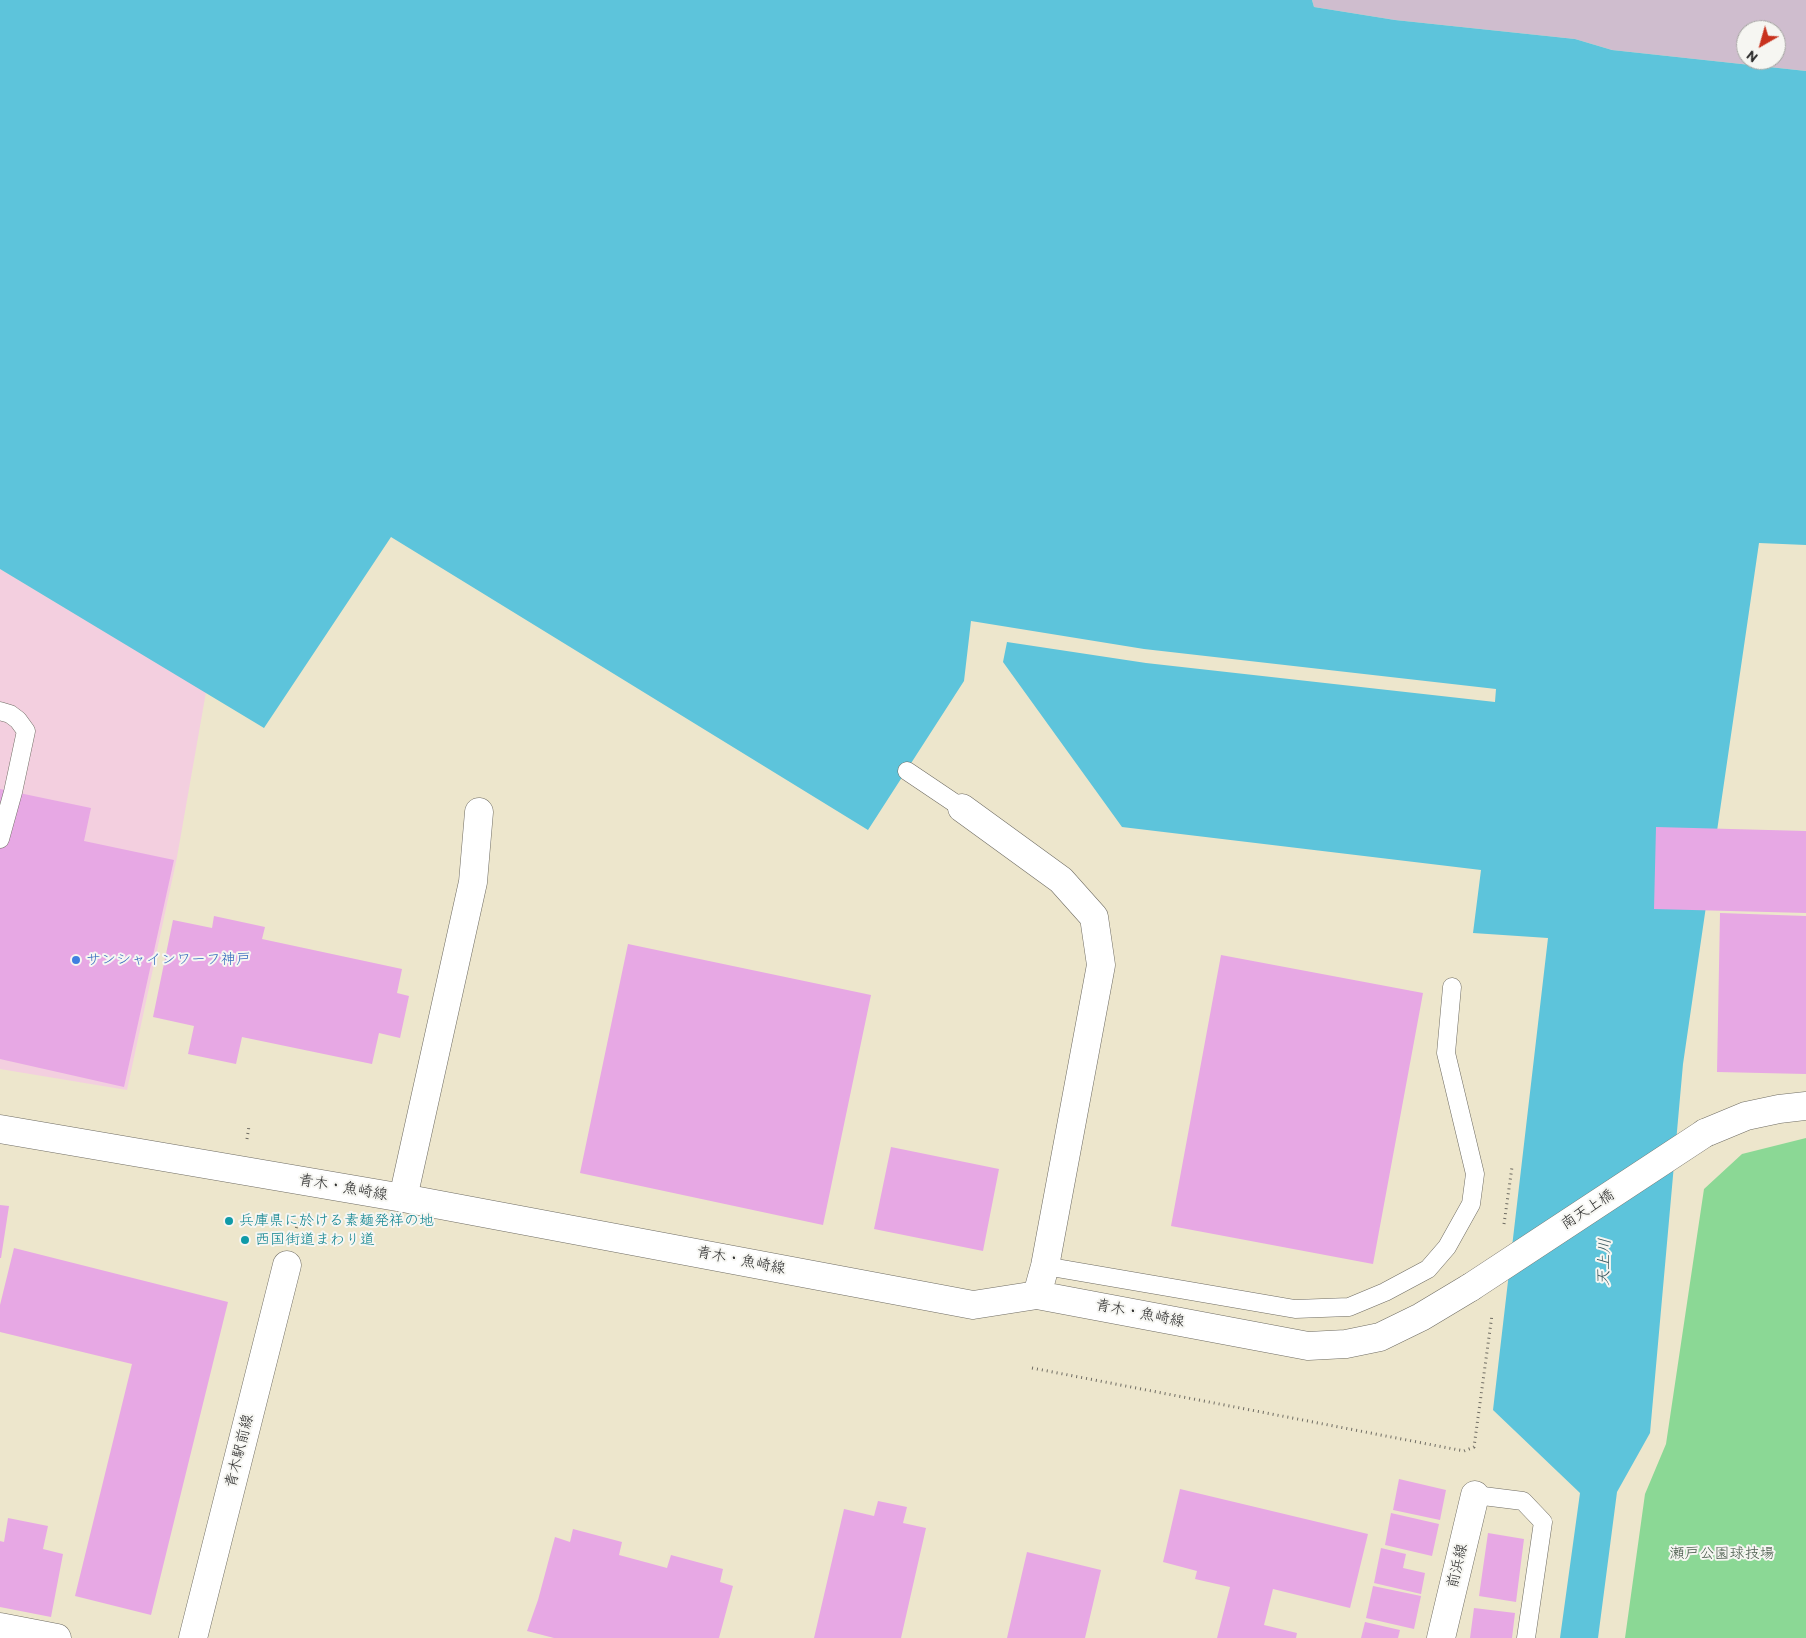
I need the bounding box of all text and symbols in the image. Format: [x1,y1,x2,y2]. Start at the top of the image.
north arrow [1736,20,1786,70]
text: N [1743,47,1761,66]
place label: サンシャインワーフ神戸 [86,951,251,969]
marker: サンシャインワーフ神戸 [70,954,82,966]
street label: 青木・魚崎線 [297,1171,389,1205]
street label: 南天上橋 [1558,1186,1618,1234]
place label: 兵庫県に於ける素麺発祥の地 [239,1212,434,1230]
marker: 兵庫県に於ける素麺発祥の地 [223,1215,235,1227]
place label: 西国街道まわり道 [255,1231,375,1249]
marker: 西国街道まわり道 [239,1234,251,1246]
water label: 天上川 [1595,1238,1615,1286]
street label: 青木・魚崎線 [695,1244,787,1278]
street label: 青木・魚崎線 [1094,1297,1186,1331]
street label: 青木駅前線 [222,1412,258,1490]
street label: 前浜線 [1444,1542,1472,1590]
park label: 瀬戸公園球技場 [1670,1545,1774,1563]

